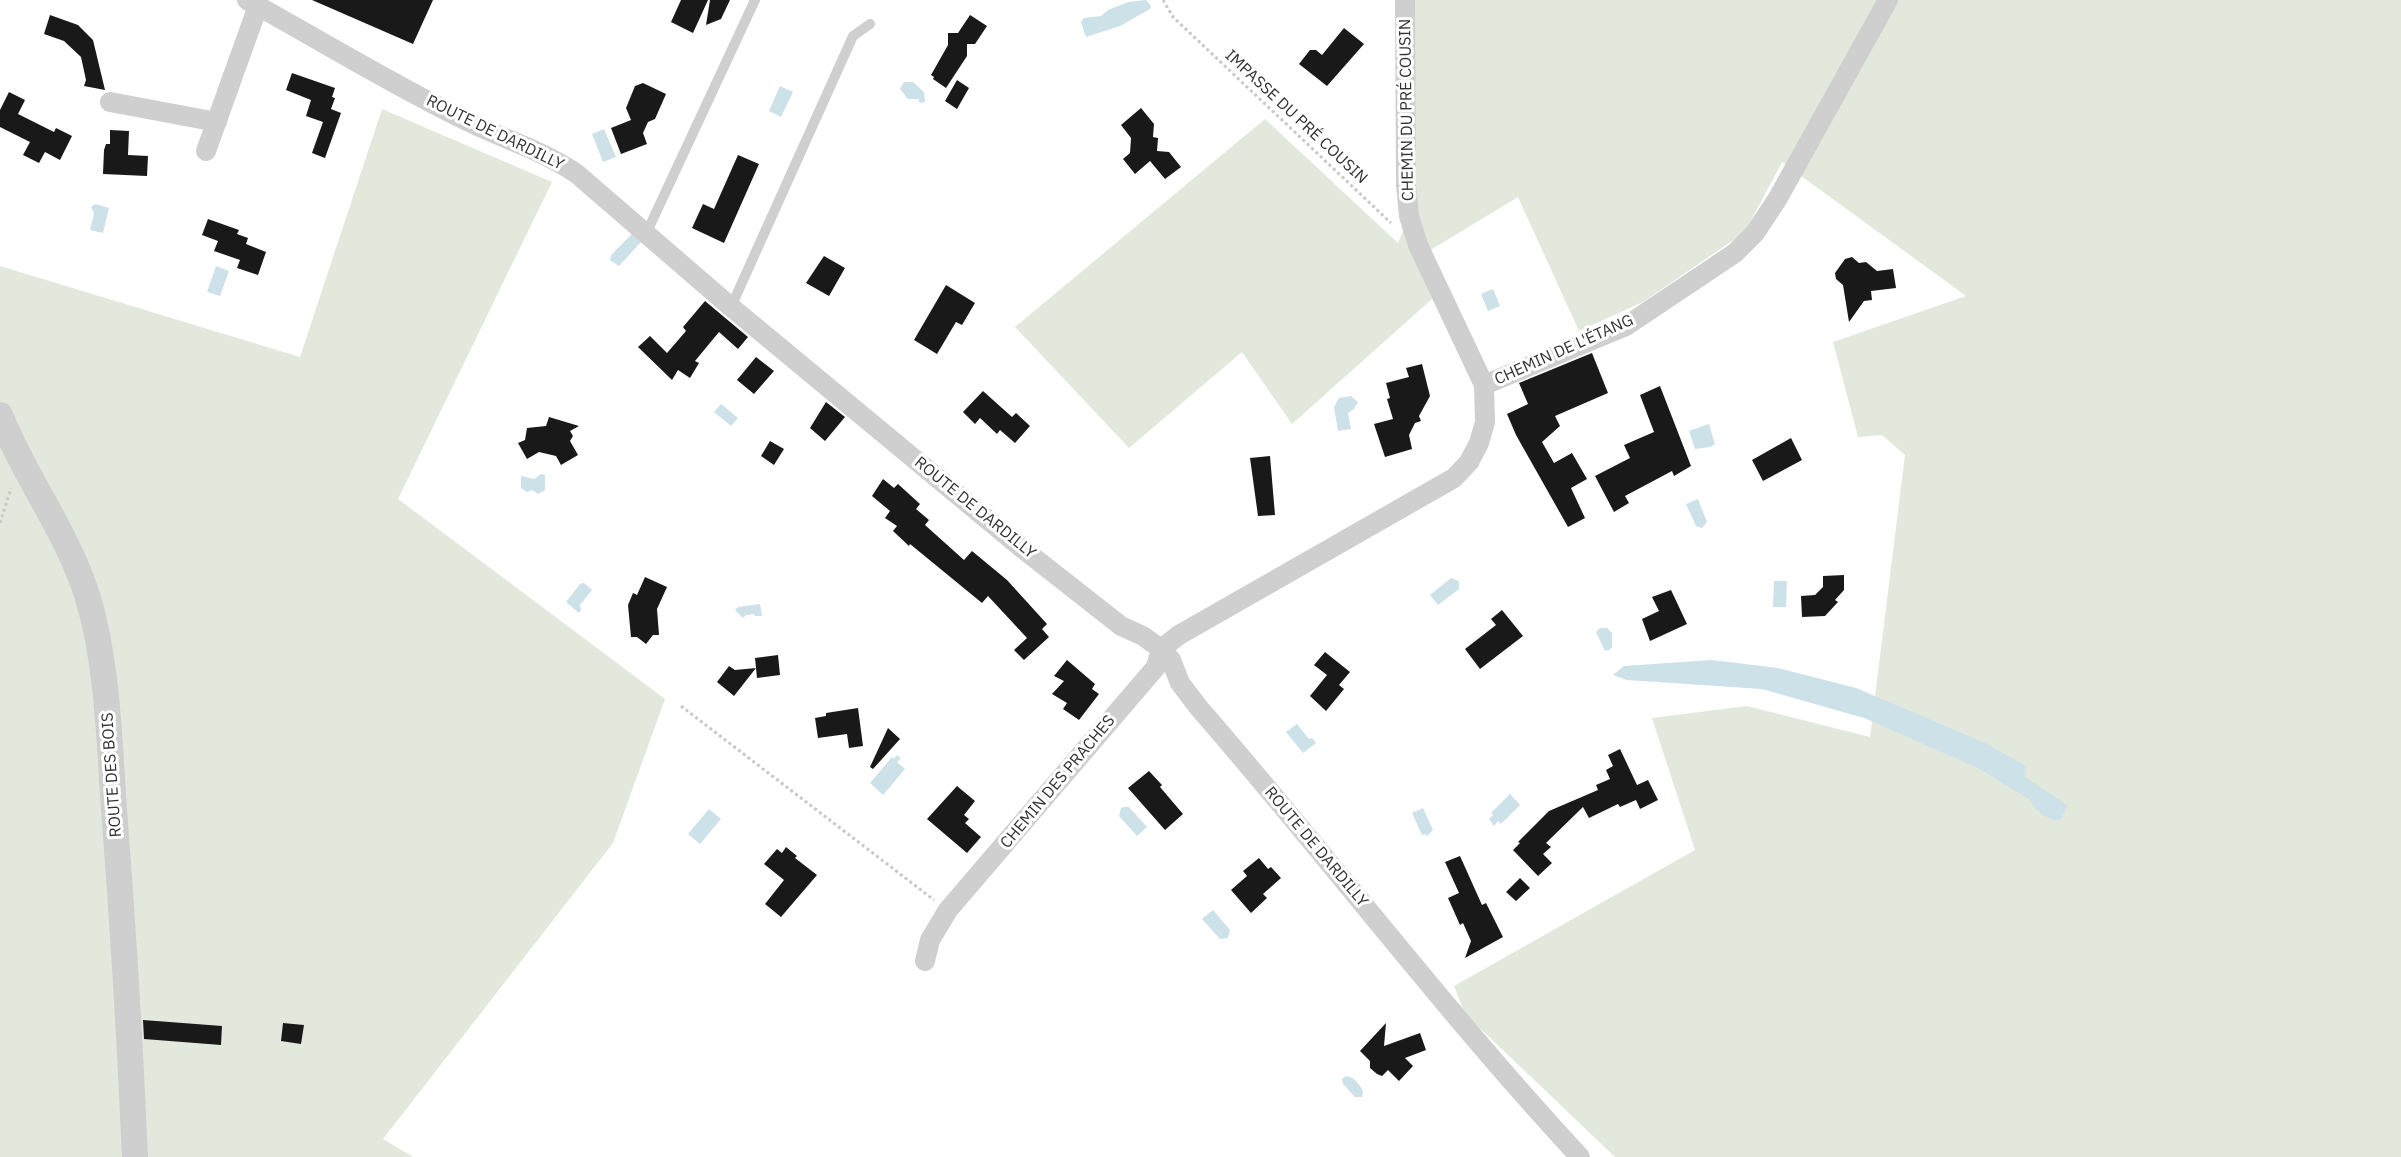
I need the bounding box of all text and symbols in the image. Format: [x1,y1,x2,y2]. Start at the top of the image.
street label: CHEMIN DU PRÉ COUSIN [1396,19,1418,201]
street label: IMPASSE DU PRÉ COUSIN [1221,46,1371,188]
street label: ROUTE DE DARDILLY [423,91,567,175]
street label: CHEMIN DE L'ÉTANG [1492,311,1636,389]
street label: ROUTE DE DARDILLY [910,453,1040,563]
street label: CHEMIN DES PRACHES [997,711,1119,853]
street label: ROUTE DES BOIS [98,712,126,838]
street label: ROUTE DE DARDILLY [1260,783,1372,911]

